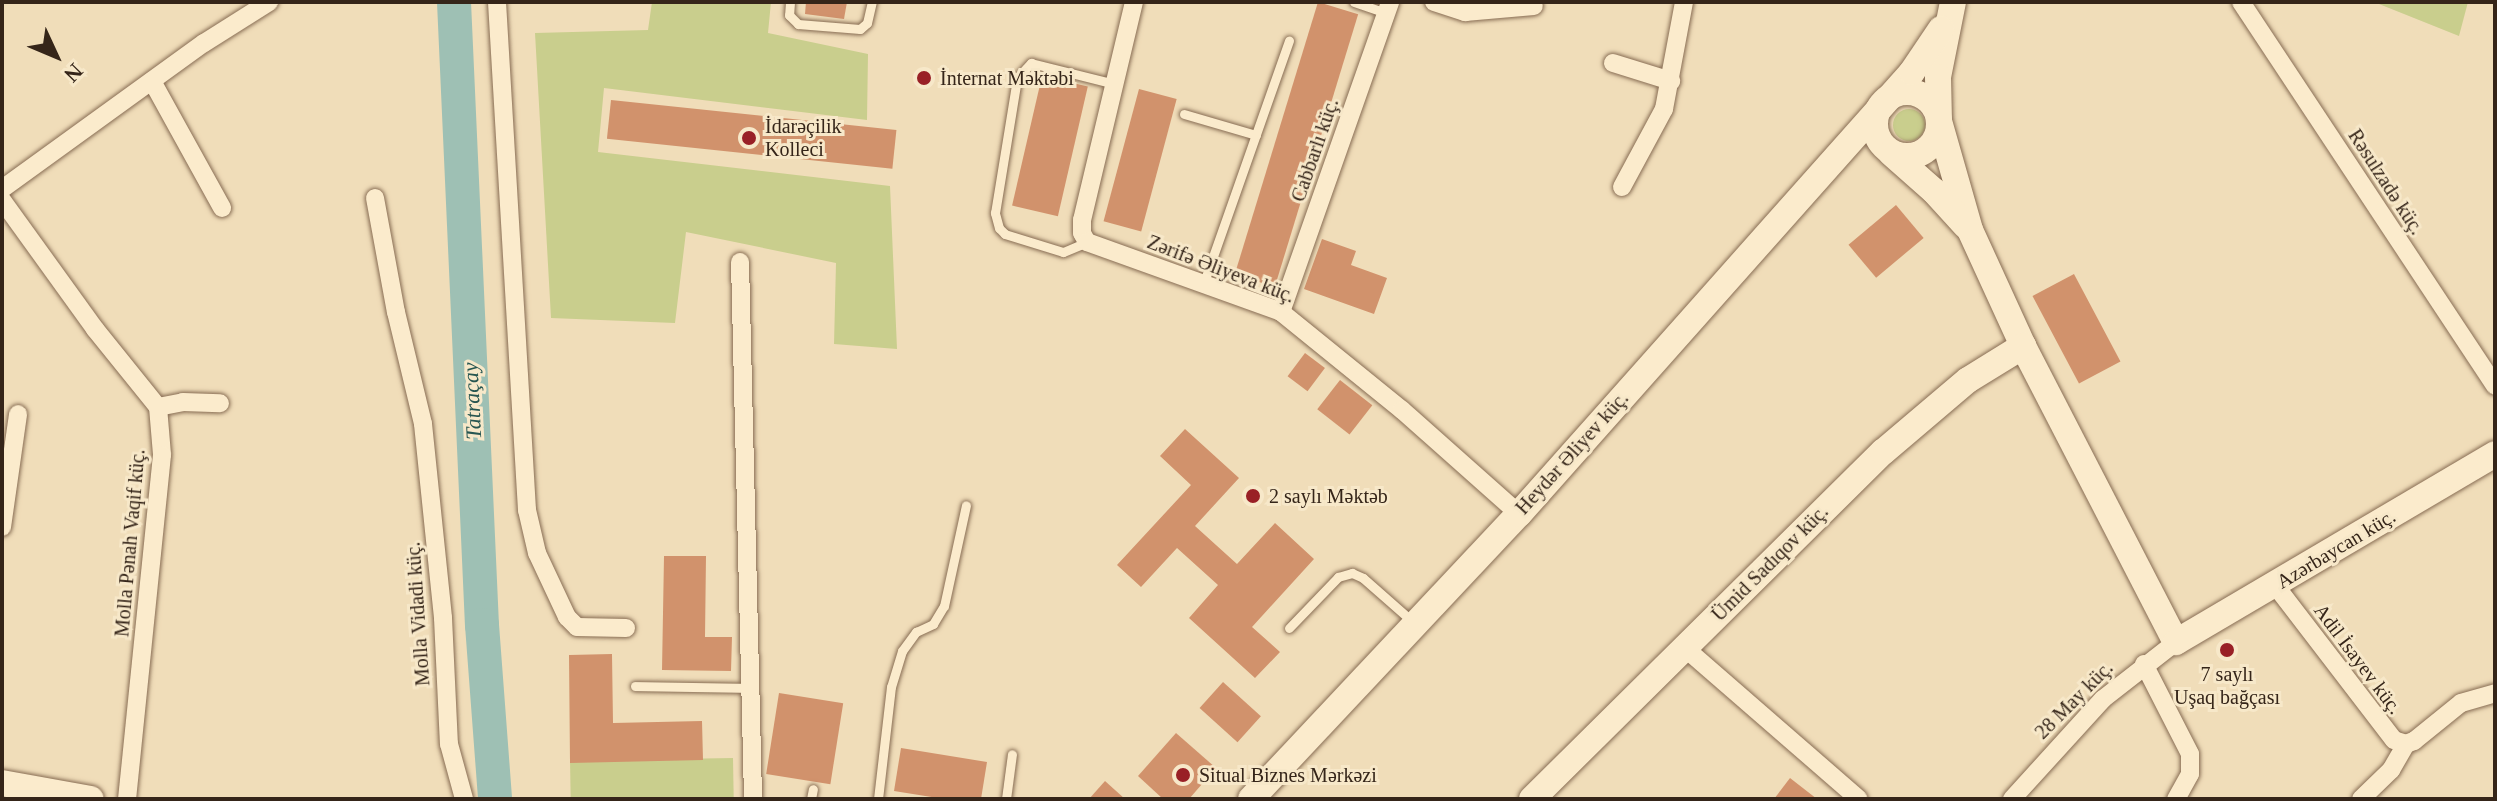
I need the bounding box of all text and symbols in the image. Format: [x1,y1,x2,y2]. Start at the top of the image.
north arrow [16,16,96,96]
text: N [59,59,88,87]
place label: İnternat Məktəbi [940,66,1074,90]
marker: İnternat Məktəbi [915,69,933,87]
street label: Cabbarlı küç. [1286,95,1344,205]
place label: İdarəçilik Kolleci [765,114,842,161]
street label: Rəsulzadə küç. [2343,125,2429,239]
marker: İdarəçilik Kolleci [740,129,758,147]
street label: Zərifə Əliyeva küç. [1144,230,1298,308]
water label: Tatraçay [457,362,487,440]
street label: Heydər Əliyev küç. [1510,387,1634,519]
street label: Molla Pənah Vaqif küç. [110,448,150,638]
place label: 2 saylı Məktəb [1269,484,1388,508]
marker: 2 saylı Məktəb [1244,487,1262,505]
street label: Ümid Sadıqov küç. [1707,500,1833,626]
street label: Azərbaycan küç. [2272,504,2400,594]
street label: Molla Vidadi küç. [401,541,435,687]
street label: Adil İsayev küç. [2309,599,2407,719]
marker: 7 saylı Uşaq bağçası [2218,641,2236,659]
street label: 28 May küç. [2030,656,2118,744]
place label: 7 saylı Uşaq bağçası [2174,662,2280,709]
place label: Situal Biznes Mərkəzi [1199,763,1377,787]
marker: Situal Biznes Mərkəzi [1174,766,1192,784]

